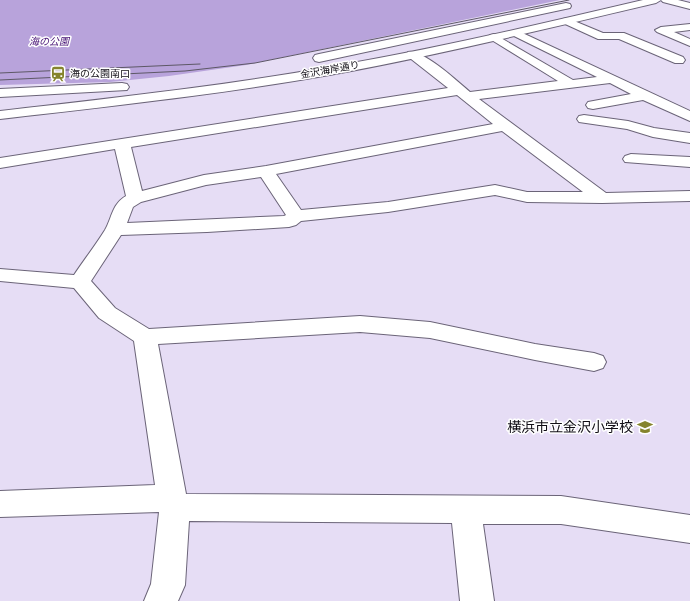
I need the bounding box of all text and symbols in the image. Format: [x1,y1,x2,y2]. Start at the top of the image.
park label: 海の公園 [29,36,71,48]
street label: 金沢海岸通り [299,59,361,81]
station icon: 海の公園南口 [49,65,67,83]
place label: 海の公園南口 [70,68,130,80]
school or university icon: 横浜市立金沢小学校 [636,418,654,436]
place label: 横浜市立金沢小学校 [507,419,633,436]

